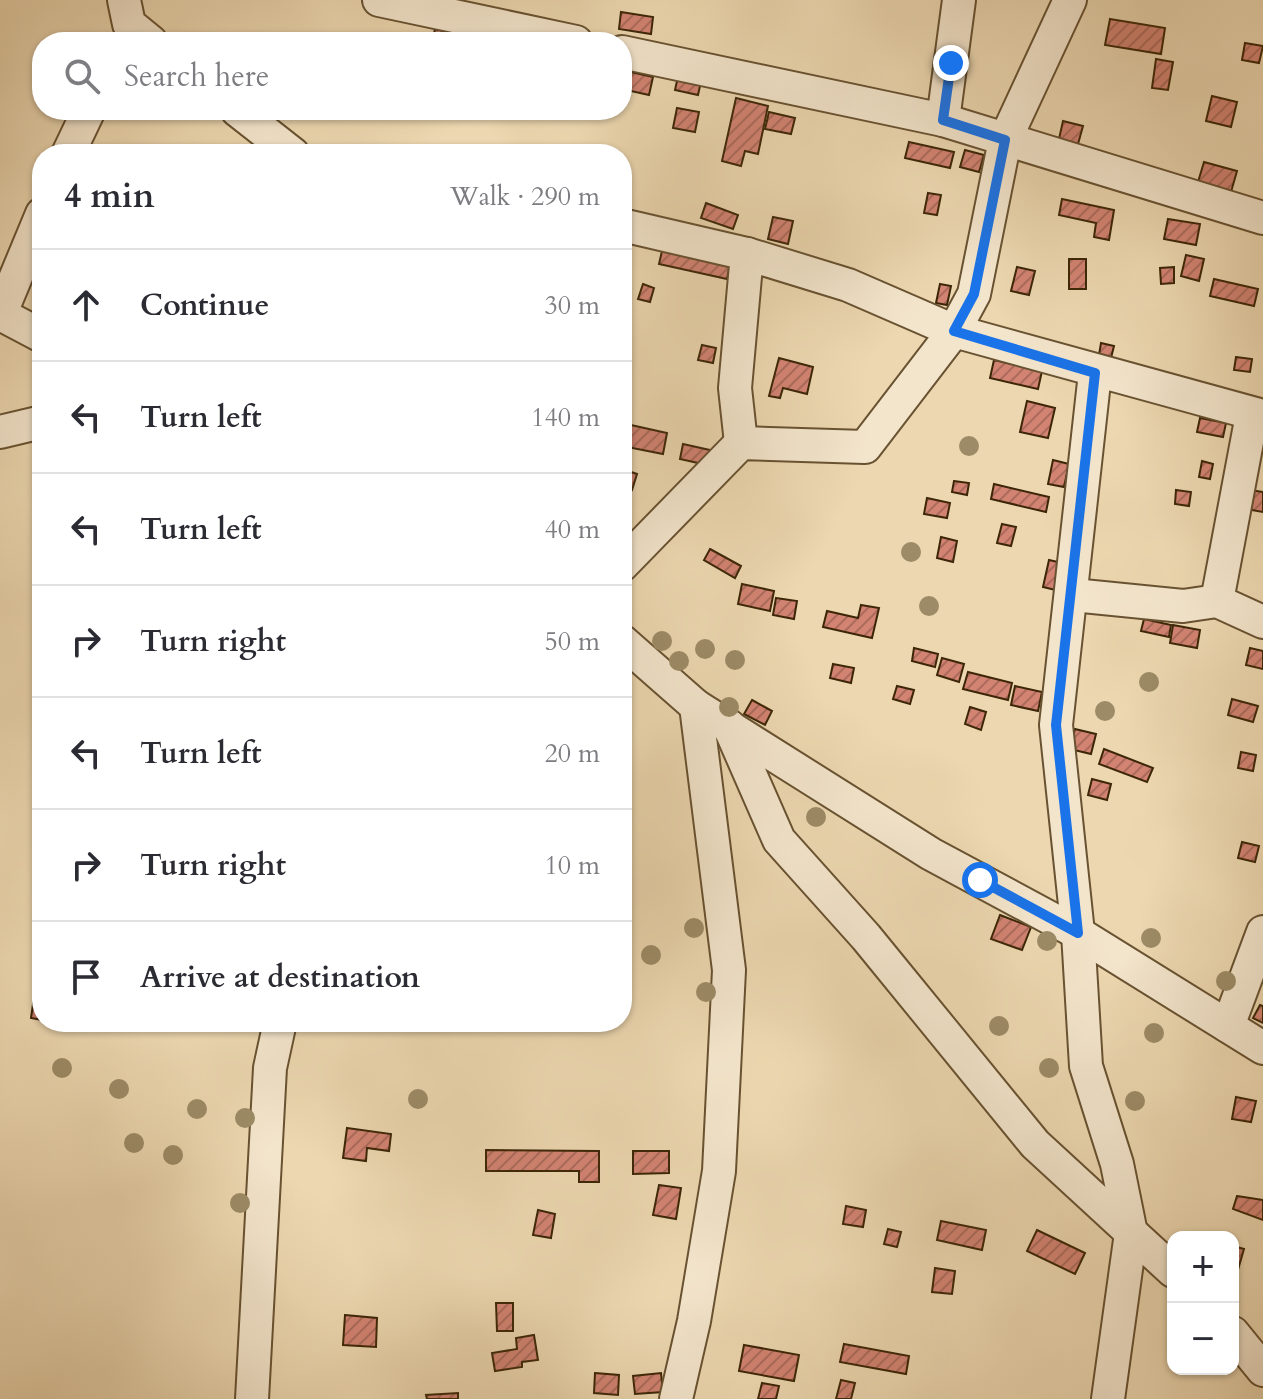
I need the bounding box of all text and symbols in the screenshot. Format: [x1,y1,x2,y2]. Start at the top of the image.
search box [32,32,632,120]
route end [933,45,969,81]
icon: search [60,54,104,98]
text: Search here [124,56,269,97]
text: 4 min [64,173,155,219]
text: Walk · 290 m [450,179,600,214]
icon: ahead [64,283,108,327]
text: Continue [140,285,269,326]
text: 30 m [544,288,600,323]
icon: left [64,395,108,439]
text: Turn left [140,397,262,438]
text: 140 m [531,400,600,435]
icon: left [64,507,108,551]
text: Turn left [140,509,262,550]
text: 40 m [544,512,600,547]
icon: right [64,619,108,663]
text: Turn right [140,621,286,662]
text: 50 m [544,624,600,659]
icon: left [64,731,108,775]
text: Turn left [140,733,262,774]
text: 20 m [544,736,600,771]
icon: right [64,843,108,887]
text: Turn right [140,845,286,886]
text: 10 m [544,848,600,883]
route start [962,862,998,898]
icon: arrive [64,955,108,999]
text: Arrive at destination [140,957,420,998]
map controls [1167,1231,1239,1375]
button: + [1167,1231,1239,1303]
button: − [1167,1303,1239,1375]

